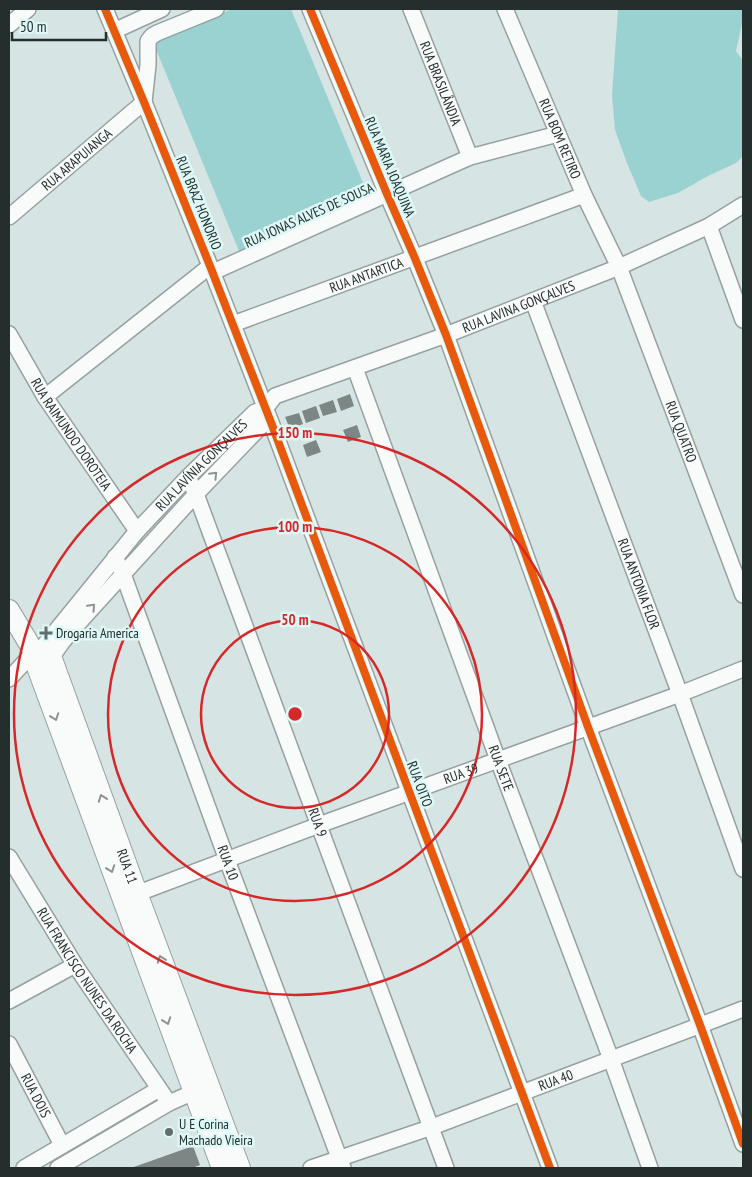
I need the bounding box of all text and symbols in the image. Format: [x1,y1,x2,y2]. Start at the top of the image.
scale bar [12,10,106,42]
text: 50 m [20,17,46,36]
street label: RUA BRASILÂNDIA [416,38,466,129]
street label: RUA BOM RETIRO [535,96,585,182]
street label: RUA MARIA JOAQUINA [361,114,419,220]
street label: RUA ARAPUIANGA [38,124,116,194]
street label: RUA BRAZ HONORIO [172,154,226,253]
street label: RUA JONAS ALVES DE SOUSA [242,178,377,252]
street label: RUA ANTARTICA [327,253,406,297]
street label: RUA LAVINA GONÇALVES [460,276,578,337]
street label: RUA RAIMUNDO DOROTEIA [27,375,116,494]
street label: RUA QUATRO [661,398,701,465]
street label: RUA LAVÍNIA GONÇALVES [152,415,251,515]
text: 150 m [278,423,312,442]
one-way arrow [208,471,217,480]
text: 100 m [278,517,312,536]
street label: RUA ANTONIA FLOR [614,536,664,632]
one-way arrow [86,604,95,613]
text: 50 m [281,610,309,629]
place label: Drogaria America [56,624,139,642]
marker: Drogaria America [40,627,52,639]
centre of rings [286,705,304,723]
one-way arrow [49,712,59,720]
street label: RUA SETE [484,743,518,794]
street label: RUA OITO [403,759,437,810]
street label: RUA 39 [441,759,481,788]
one-way arrow [98,794,108,802]
street label: RUA 9 [304,805,331,839]
street label: RUA 10 [213,843,243,883]
street label: RUA 11 [113,846,142,886]
one-way arrow [105,864,115,873]
street label: RUA FRANCISCO NUNES DA ROCHA [33,904,141,1057]
one-way arrow [157,955,167,964]
one-way arrow [161,1017,171,1025]
street label: RUA 40 [536,1065,576,1095]
street label: RUA DOIS [17,1070,55,1121]
place label: U E Corina Machado Vieira [179,1115,253,1149]
marker: U E Corina Machado Vieira [163,1126,175,1138]

